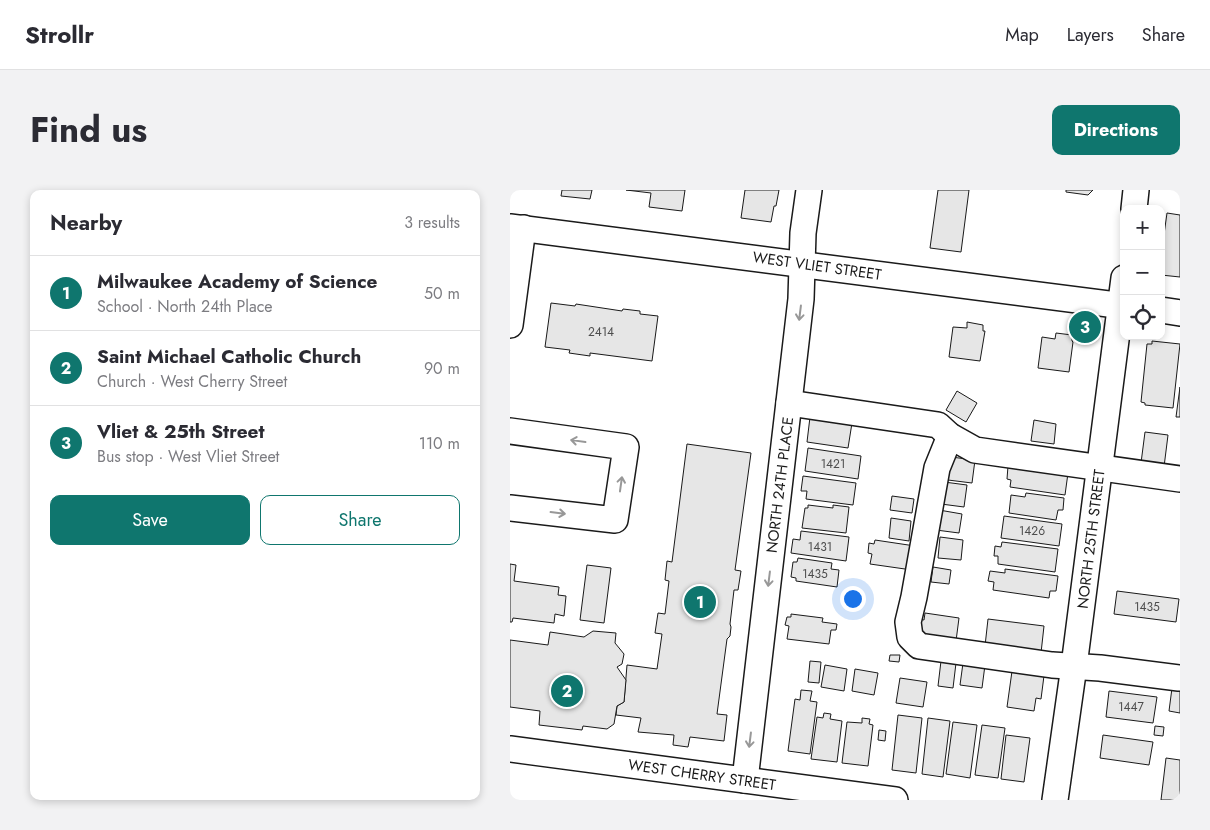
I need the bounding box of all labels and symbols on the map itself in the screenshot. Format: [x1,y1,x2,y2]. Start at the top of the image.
street label: WEST VLIET STREET [751,246,883,286]
one-way arrow [795,305,805,321]
pin: 3 [1069,308,1101,346]
house number: 2414 [588,323,614,341]
street label: NORTH 24TH PLACE [761,416,799,554]
one-way arrow [570,435,586,445]
house number: 1421 [821,455,845,473]
street label: NORTH 25TH STREET [1072,468,1110,610]
one-way arrow [616,476,626,492]
one-way arrow [550,508,566,518]
house number: 1426 [1019,522,1045,540]
house number: 1431 [808,538,832,556]
house number: 1435 [802,565,828,583]
one-way arrow [764,570,774,586]
pin: 1 [684,583,716,621]
your location [840,586,866,612]
house number: 1435 [1134,598,1160,616]
pin: 2 [551,672,583,710]
house number: 1447 [1118,698,1145,716]
one-way arrow [745,732,755,748]
street label: WEST CHERRY STREET [627,754,777,796]

